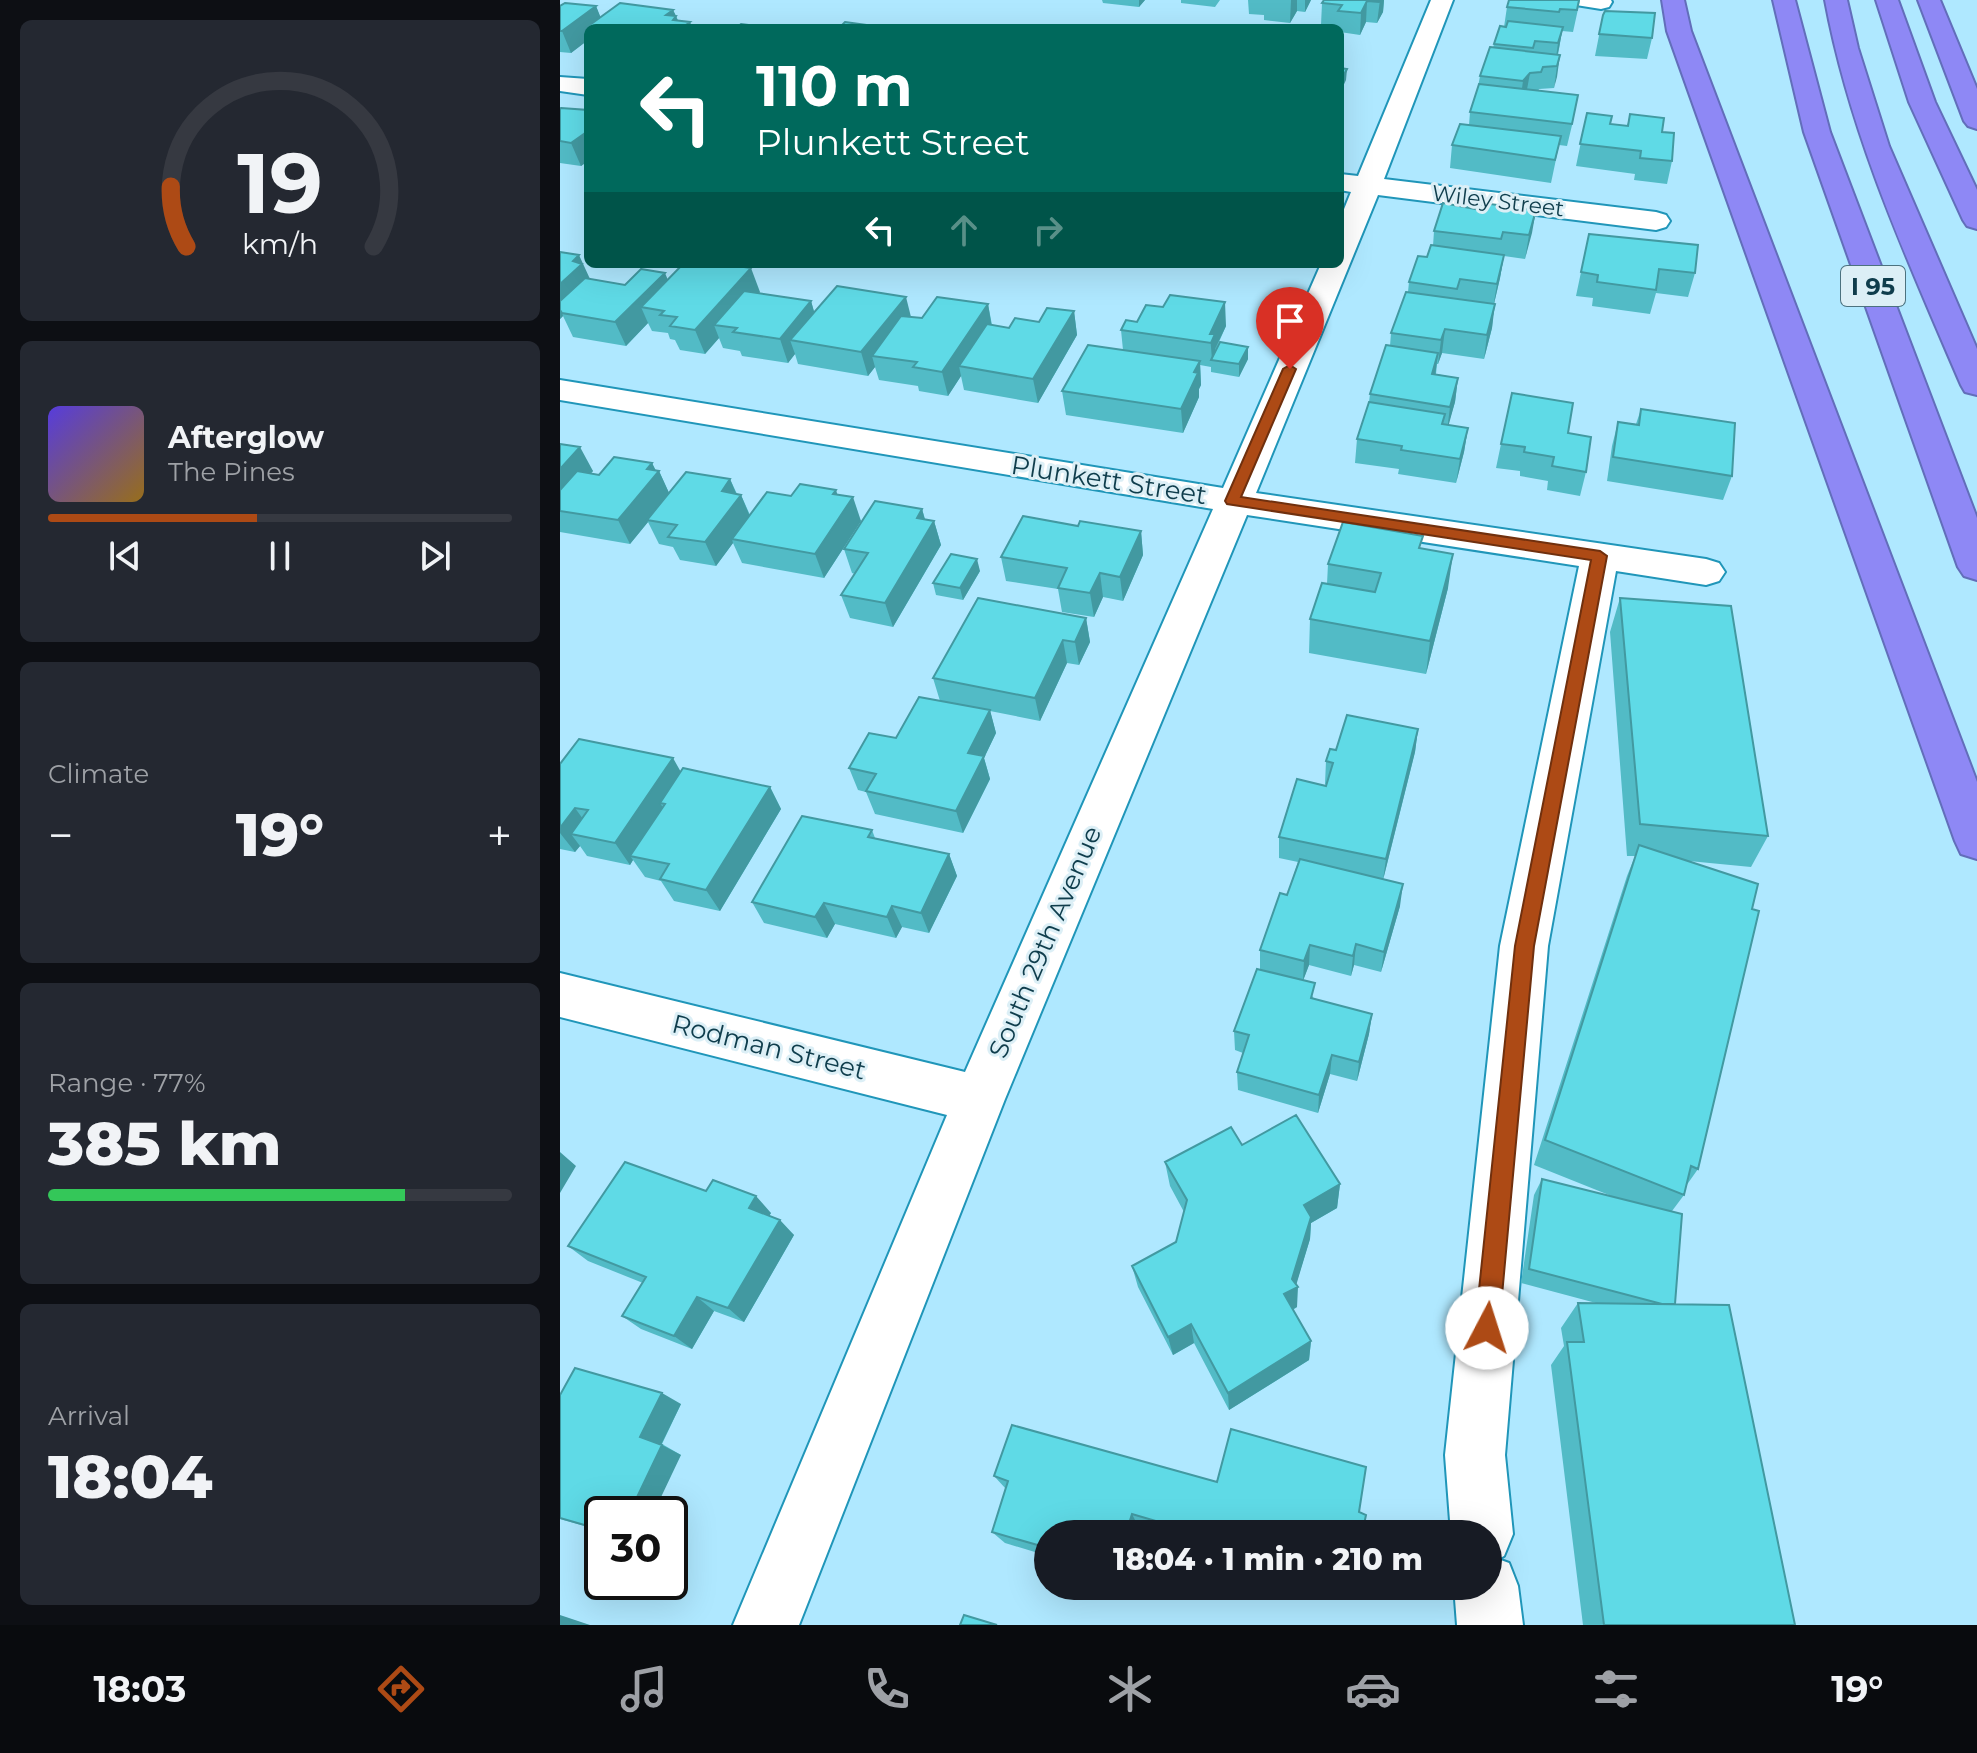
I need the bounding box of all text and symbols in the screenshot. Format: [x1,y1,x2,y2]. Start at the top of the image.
text: 110 m [756,52,913,120]
icon: left [624,56,728,160]
text: Plunkett Street [756,120,1030,164]
text: 19 [237,131,323,233]
street label: Wiley Street [1430,179,1566,223]
icon: left [858,208,902,252]
icon: ahead [942,208,986,252]
icon: right [1026,208,1070,252]
text: km/h [242,226,318,261]
road number: I 95 [1841,266,1905,306]
pin [1256,287,1324,369]
icon: arrive [1268,299,1312,343]
text: Afterglow [168,419,324,456]
street label: Plunkett Street [1009,449,1209,511]
text: The Pines [168,456,295,488]
icon: previous [103,534,147,578]
icon: pause [258,534,302,578]
icon: next [413,534,457,578]
text: Climate [48,758,149,790]
text: 19° [236,798,324,871]
text: − [48,808,73,862]
text: + [487,808,512,862]
street label: South 29th Avenue [982,821,1108,1063]
street label: Rodman Street [669,1007,869,1087]
text: Range · 77% [48,1067,205,1099]
text: 385 km [48,1107,281,1180]
position arrow [1445,1286,1529,1370]
text: Arrival [48,1400,130,1432]
text: 18:04 [48,1440,213,1513]
speed limit sign: 30 [584,1496,688,1600]
text: 18:04 · 1 min · 210 m [1113,1541,1423,1578]
icon: directions [373,1661,429,1717]
icon: music [616,1661,672,1717]
icon: phone [859,1661,915,1717]
icon: climate [1102,1661,1158,1717]
icon: car [1345,1661,1401,1717]
icon: filters [1588,1661,1644,1717]
text: 18:03 [94,1667,186,1711]
text: 19° [1831,1667,1883,1711]

